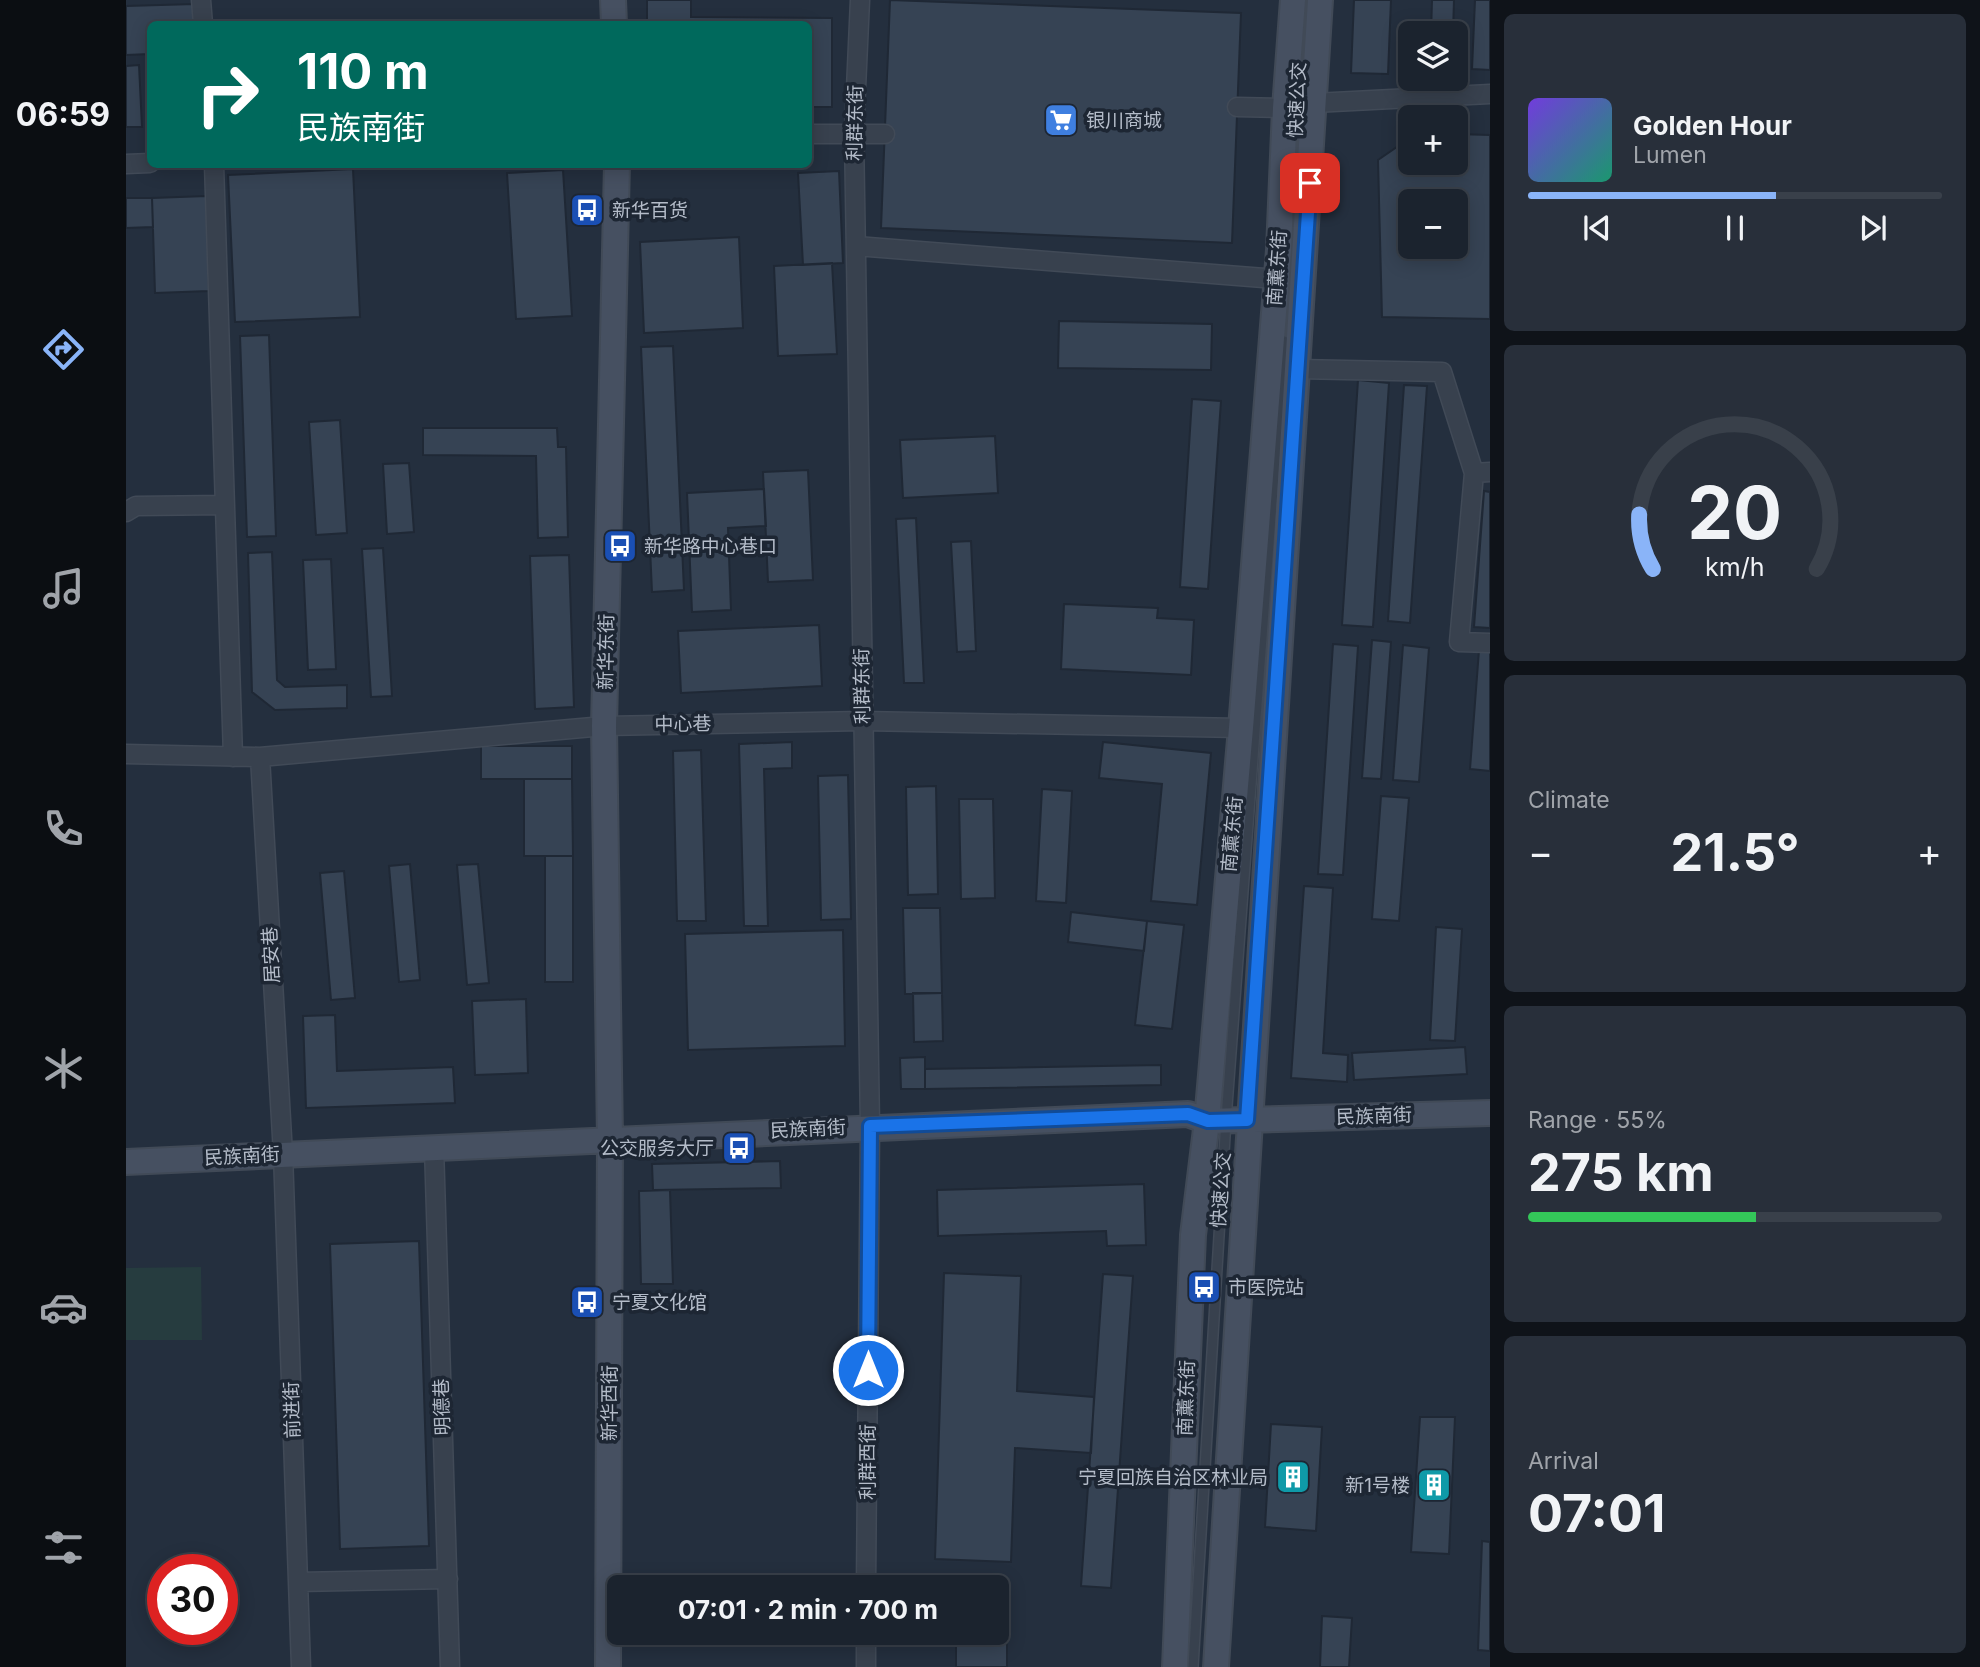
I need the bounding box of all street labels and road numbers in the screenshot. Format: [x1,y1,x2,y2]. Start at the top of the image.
street label: 快速公交 [1284,61,1310,139]
street label: 利群东街 [843,85,867,161]
street label: 南薰东街 [1263,229,1291,307]
street label: 新华东街 [594,614,618,690]
street label: 利群东街 [850,648,874,724]
street label: 中心巷 [654,712,712,736]
street label: 南薰东街 [1217,795,1247,873]
street label: 居安巷 [258,926,284,984]
street label: 民族南街 [1336,1103,1412,1129]
street label: 民族南街 [769,1116,847,1142]
street label: 民族南街 [203,1143,281,1169]
street label: 快速公交 [1207,1151,1235,1229]
street label: 南薰东街 [1173,1360,1199,1436]
street label: 新华西街 [598,1365,621,1441]
street label: 明德巷 [430,1378,454,1436]
street label: 前进街 [280,1381,304,1439]
street label: 利群西街 [856,1424,879,1500]

